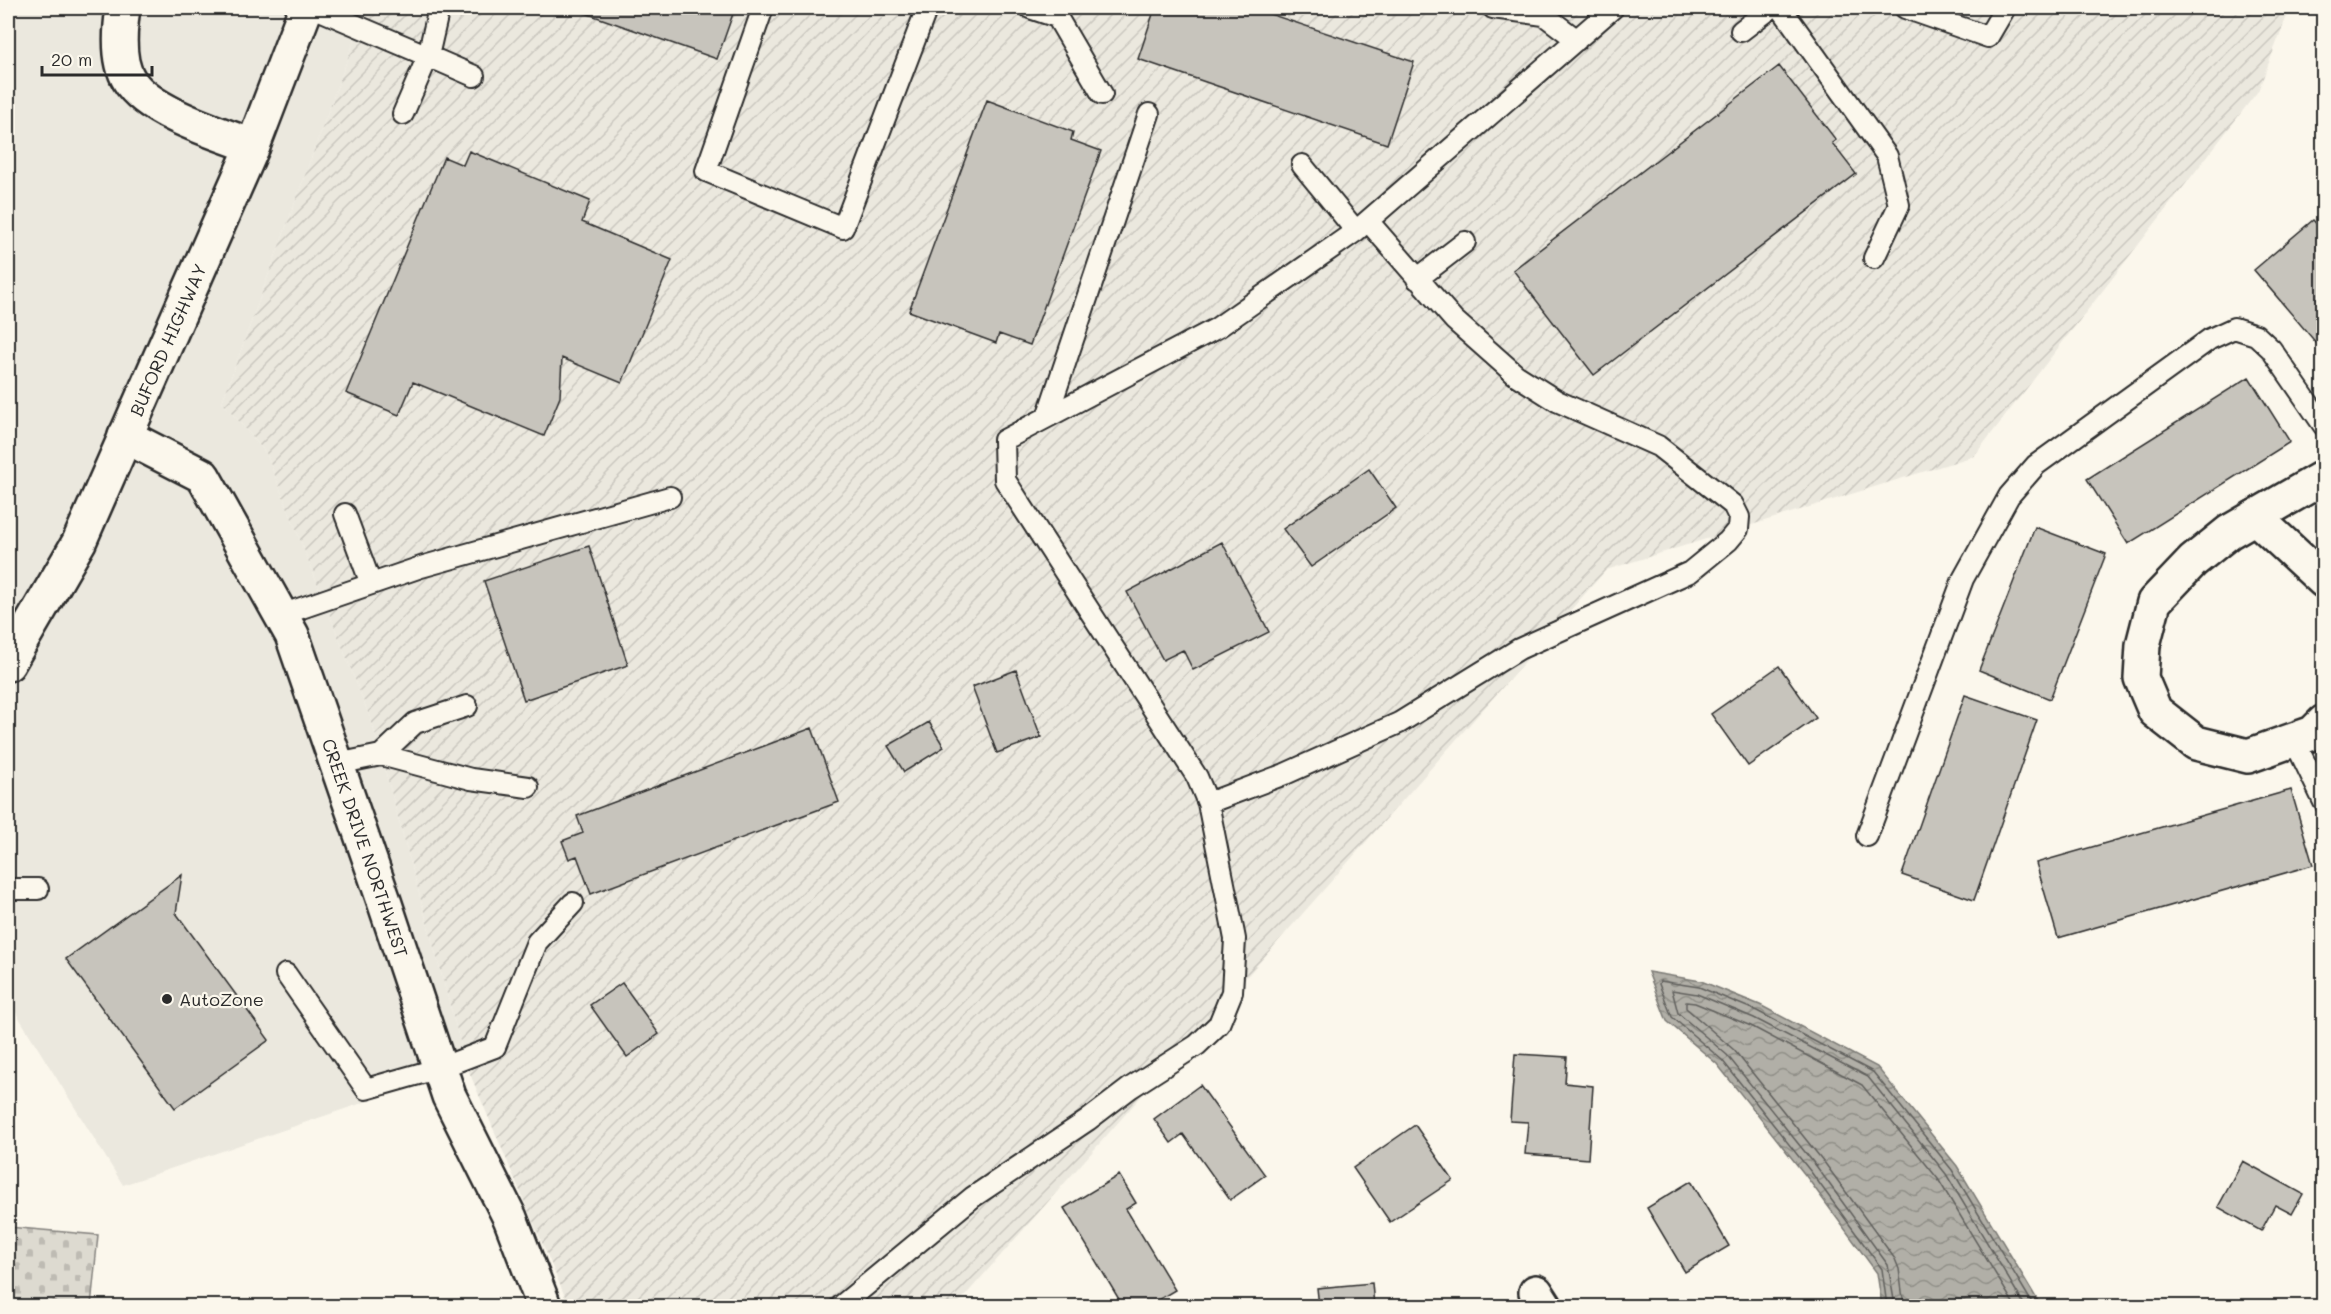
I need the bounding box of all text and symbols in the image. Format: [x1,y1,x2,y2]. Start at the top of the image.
scale bar [42,39,152,77]
text: 20 m [51,47,92,71]
street label: BUFORD HIGHWAY [124,260,212,420]
street label: CREEK DRIVE NORTHWEST [317,735,414,960]
place label: AutoZone [179,987,264,1011]
marker: AutoZone [160,992,174,1006]

